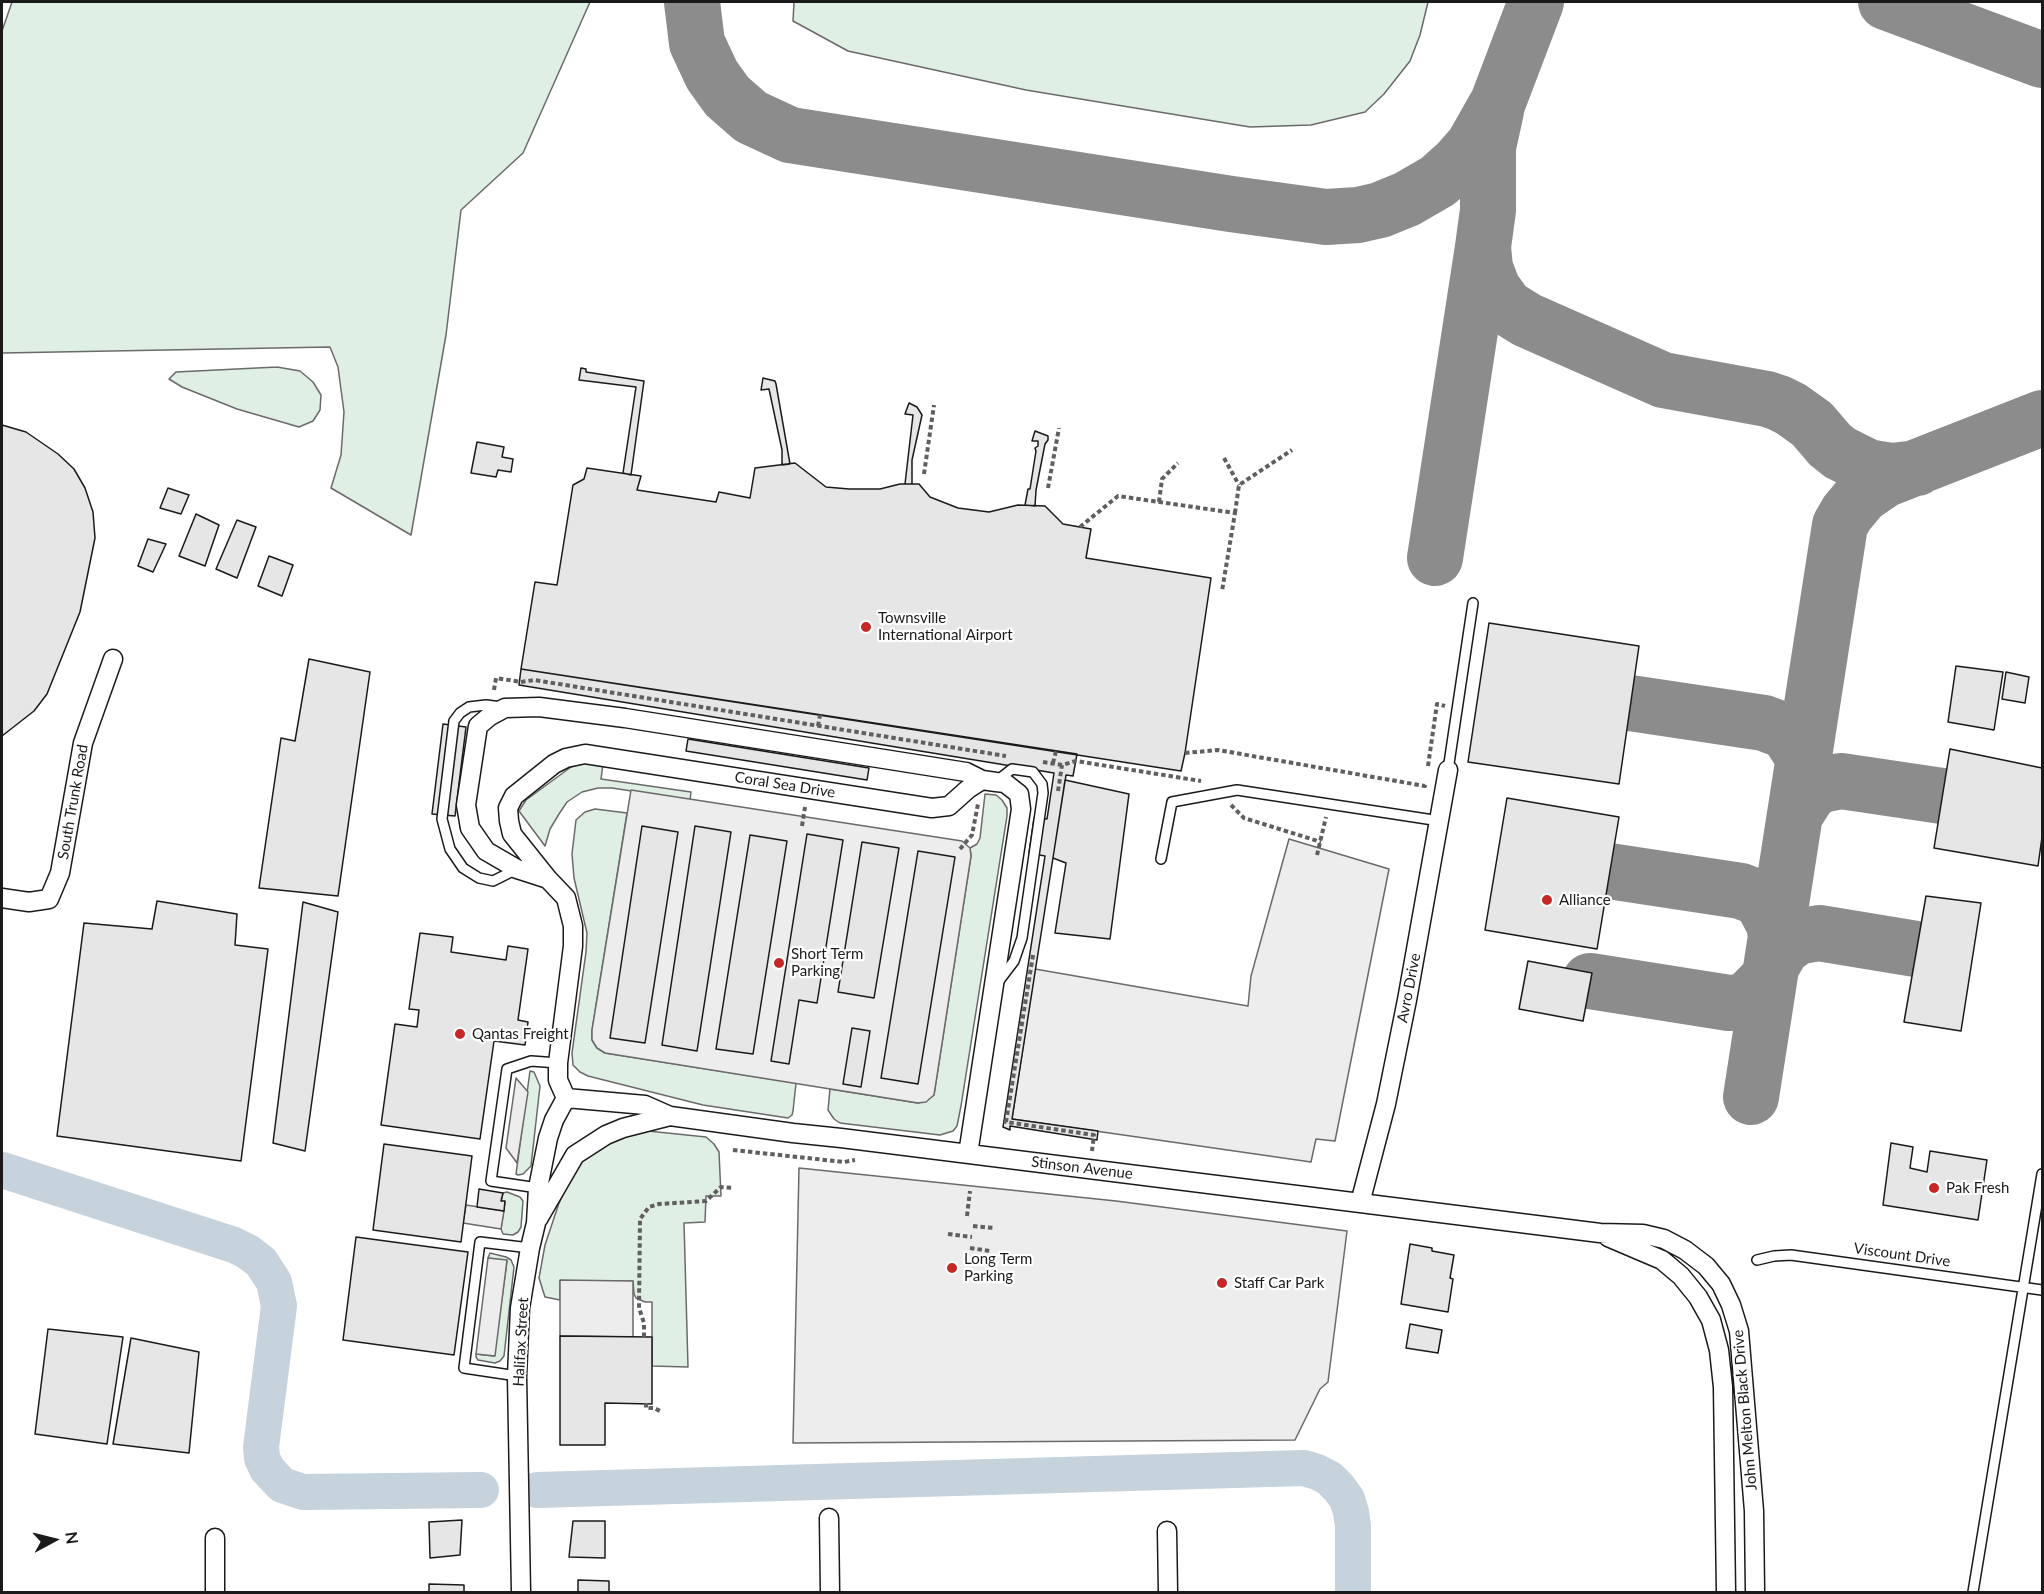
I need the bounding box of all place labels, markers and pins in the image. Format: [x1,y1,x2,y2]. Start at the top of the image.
place label: Townsville International Airport [878,609,1013,644]
marker: Townsville International Airport [859,620,873,634]
place label: Alliance [1559,891,1611,909]
marker: Alliance [1540,893,1554,907]
place label: Short Term Parking [791,945,863,980]
marker: Short Term Parking [772,956,786,970]
place label: Qantas Freight [472,1025,569,1043]
marker: Qantas Freight [453,1027,467,1041]
place label: Pak Fresh [1946,1179,2009,1197]
marker: Pak Fresh [1927,1181,1941,1195]
place label: Long Term Parking [964,1250,1032,1285]
marker: Long Term Parking [945,1261,959,1275]
place label: Staff Car Park [1234,1274,1324,1292]
marker: Staff Car Park [1215,1276,1229,1290]

